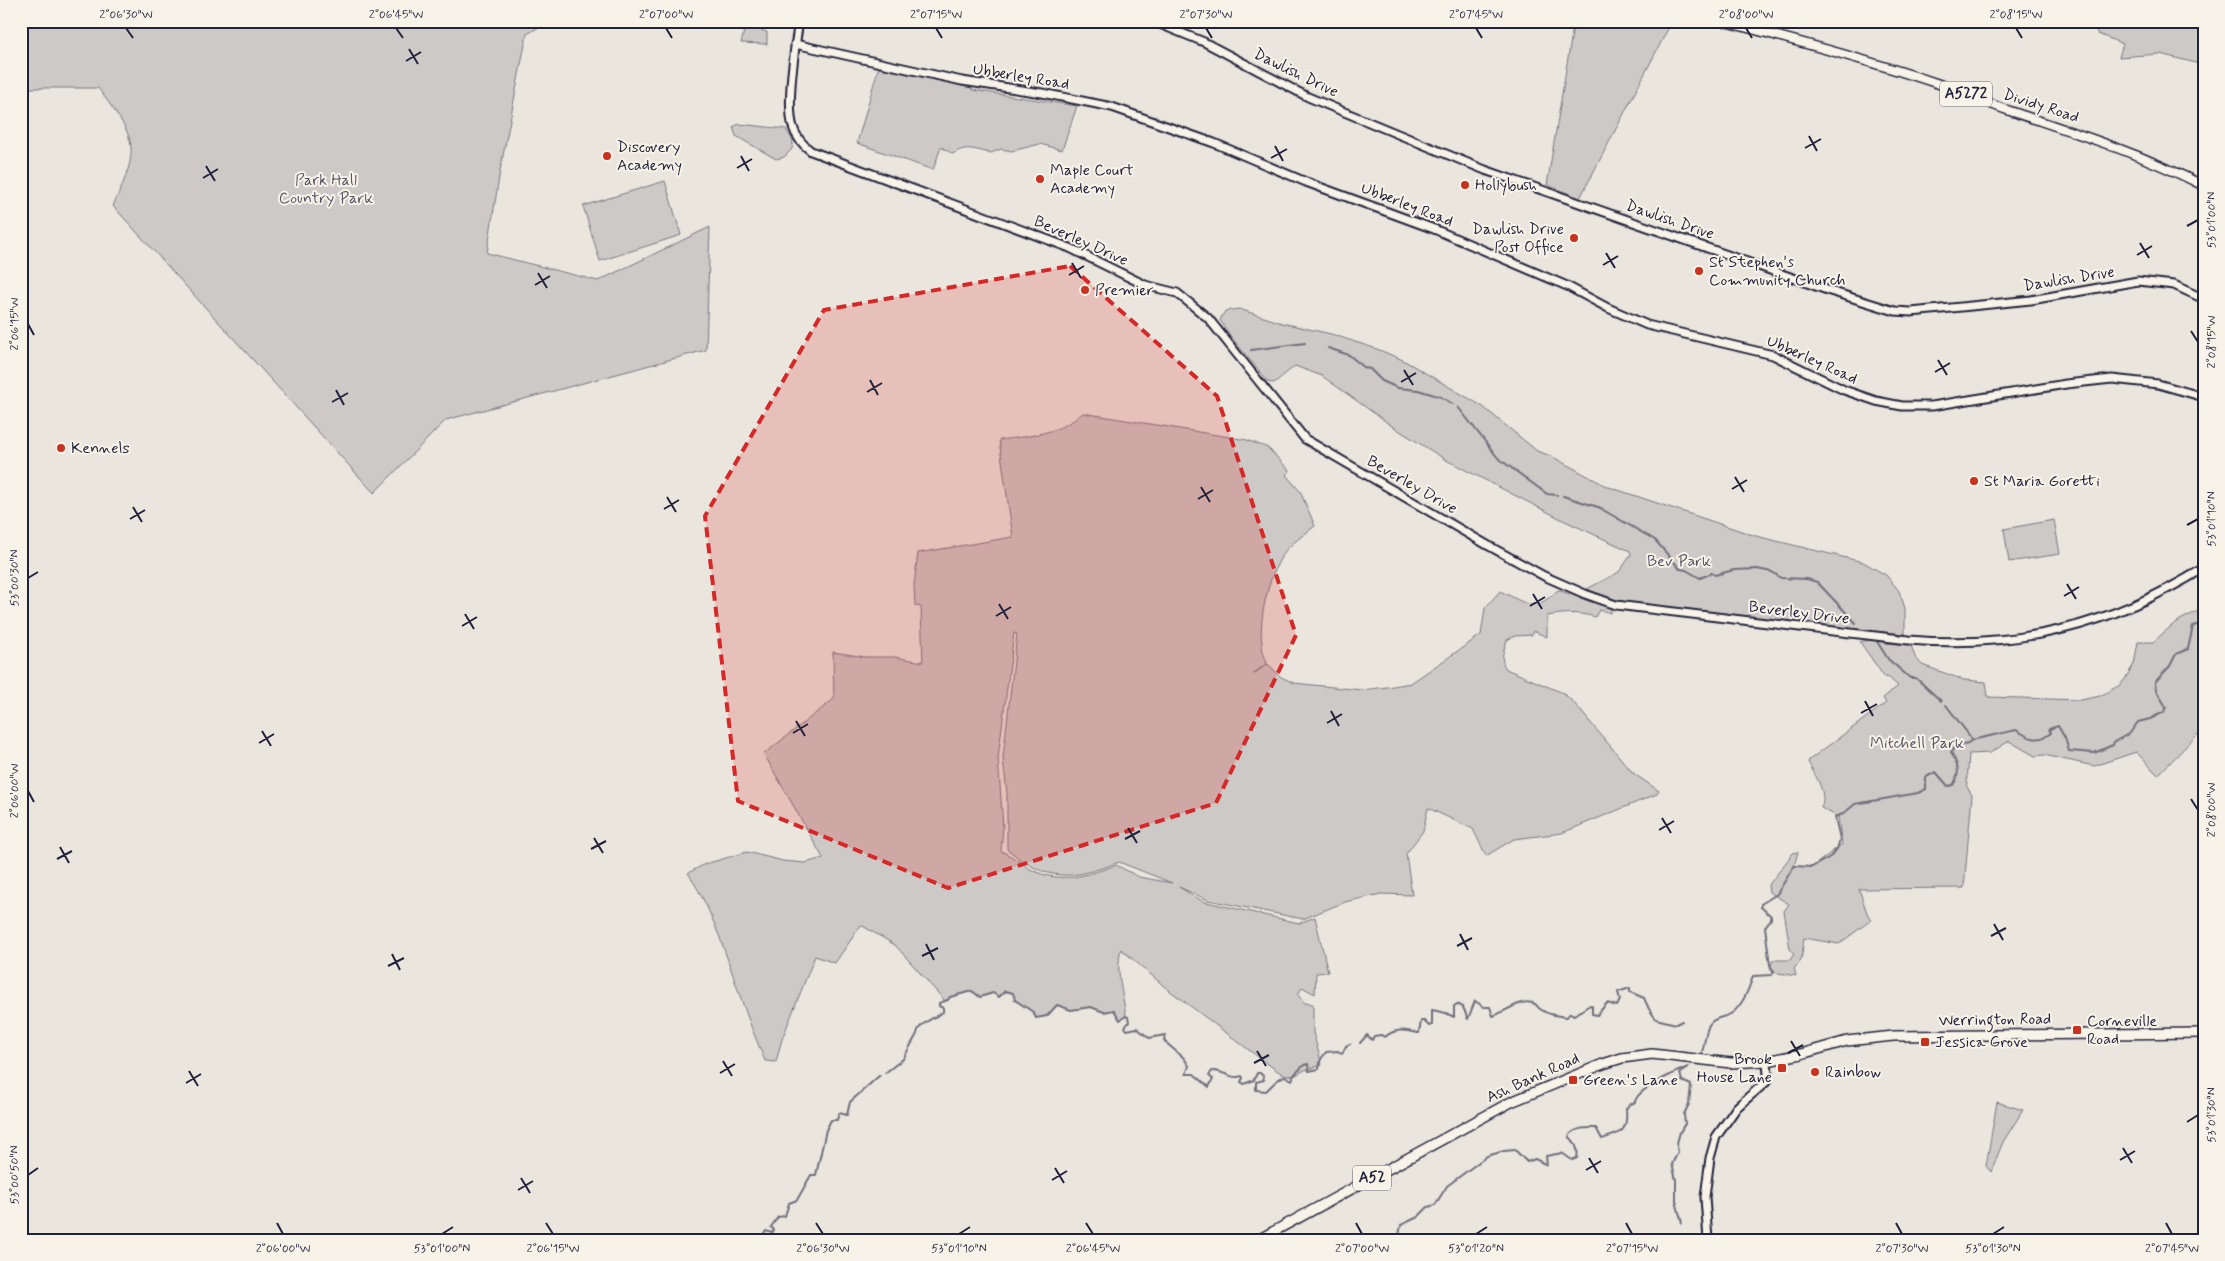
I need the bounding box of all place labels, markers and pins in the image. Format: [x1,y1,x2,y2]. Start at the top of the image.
place label: Discovery Academy [617,137,682,176]
marker: Discovery Academy [601,150,613,162]
place label: Maple Court Academy [1050,160,1134,199]
marker: Maple Court Academy [1034,173,1046,185]
place label: Hollybush [1475,175,1537,196]
marker: Hollybush [1459,179,1471,191]
place label: Dawlish Drive Post Office [1472,219,1564,258]
marker: Dawlish Drive Post Office [1568,232,1580,244]
place label: St Stephen's Community Church [1709,252,1845,291]
marker: St Stephen's Community Church [1693,265,1705,277]
place label: Premier [1095,280,1154,301]
marker: Premier [1079,284,1091,296]
place label: Kennels [71,438,130,459]
marker: Kennels [55,442,67,454]
place label: St Maria Goretti [1984,471,2100,492]
marker: St Maria Goretti [1968,475,1980,487]
place label: Corneville Road [2087,1011,2157,1050]
marker: Corneville Road [2071,1024,2083,1036]
place label: Jessica Grove [1935,1032,2028,1053]
marker: Jessica Grove [1919,1036,1931,1048]
place label: Brook House Lane [1697,1049,1772,1088]
marker: Brook House Lane [1776,1062,1788,1074]
place label: Rainbow [1825,1062,1881,1083]
marker: Rainbow [1809,1066,1821,1078]
place label: Green's Lane [1583,1070,1678,1091]
marker: Green's Lane [1567,1074,1579,1086]

